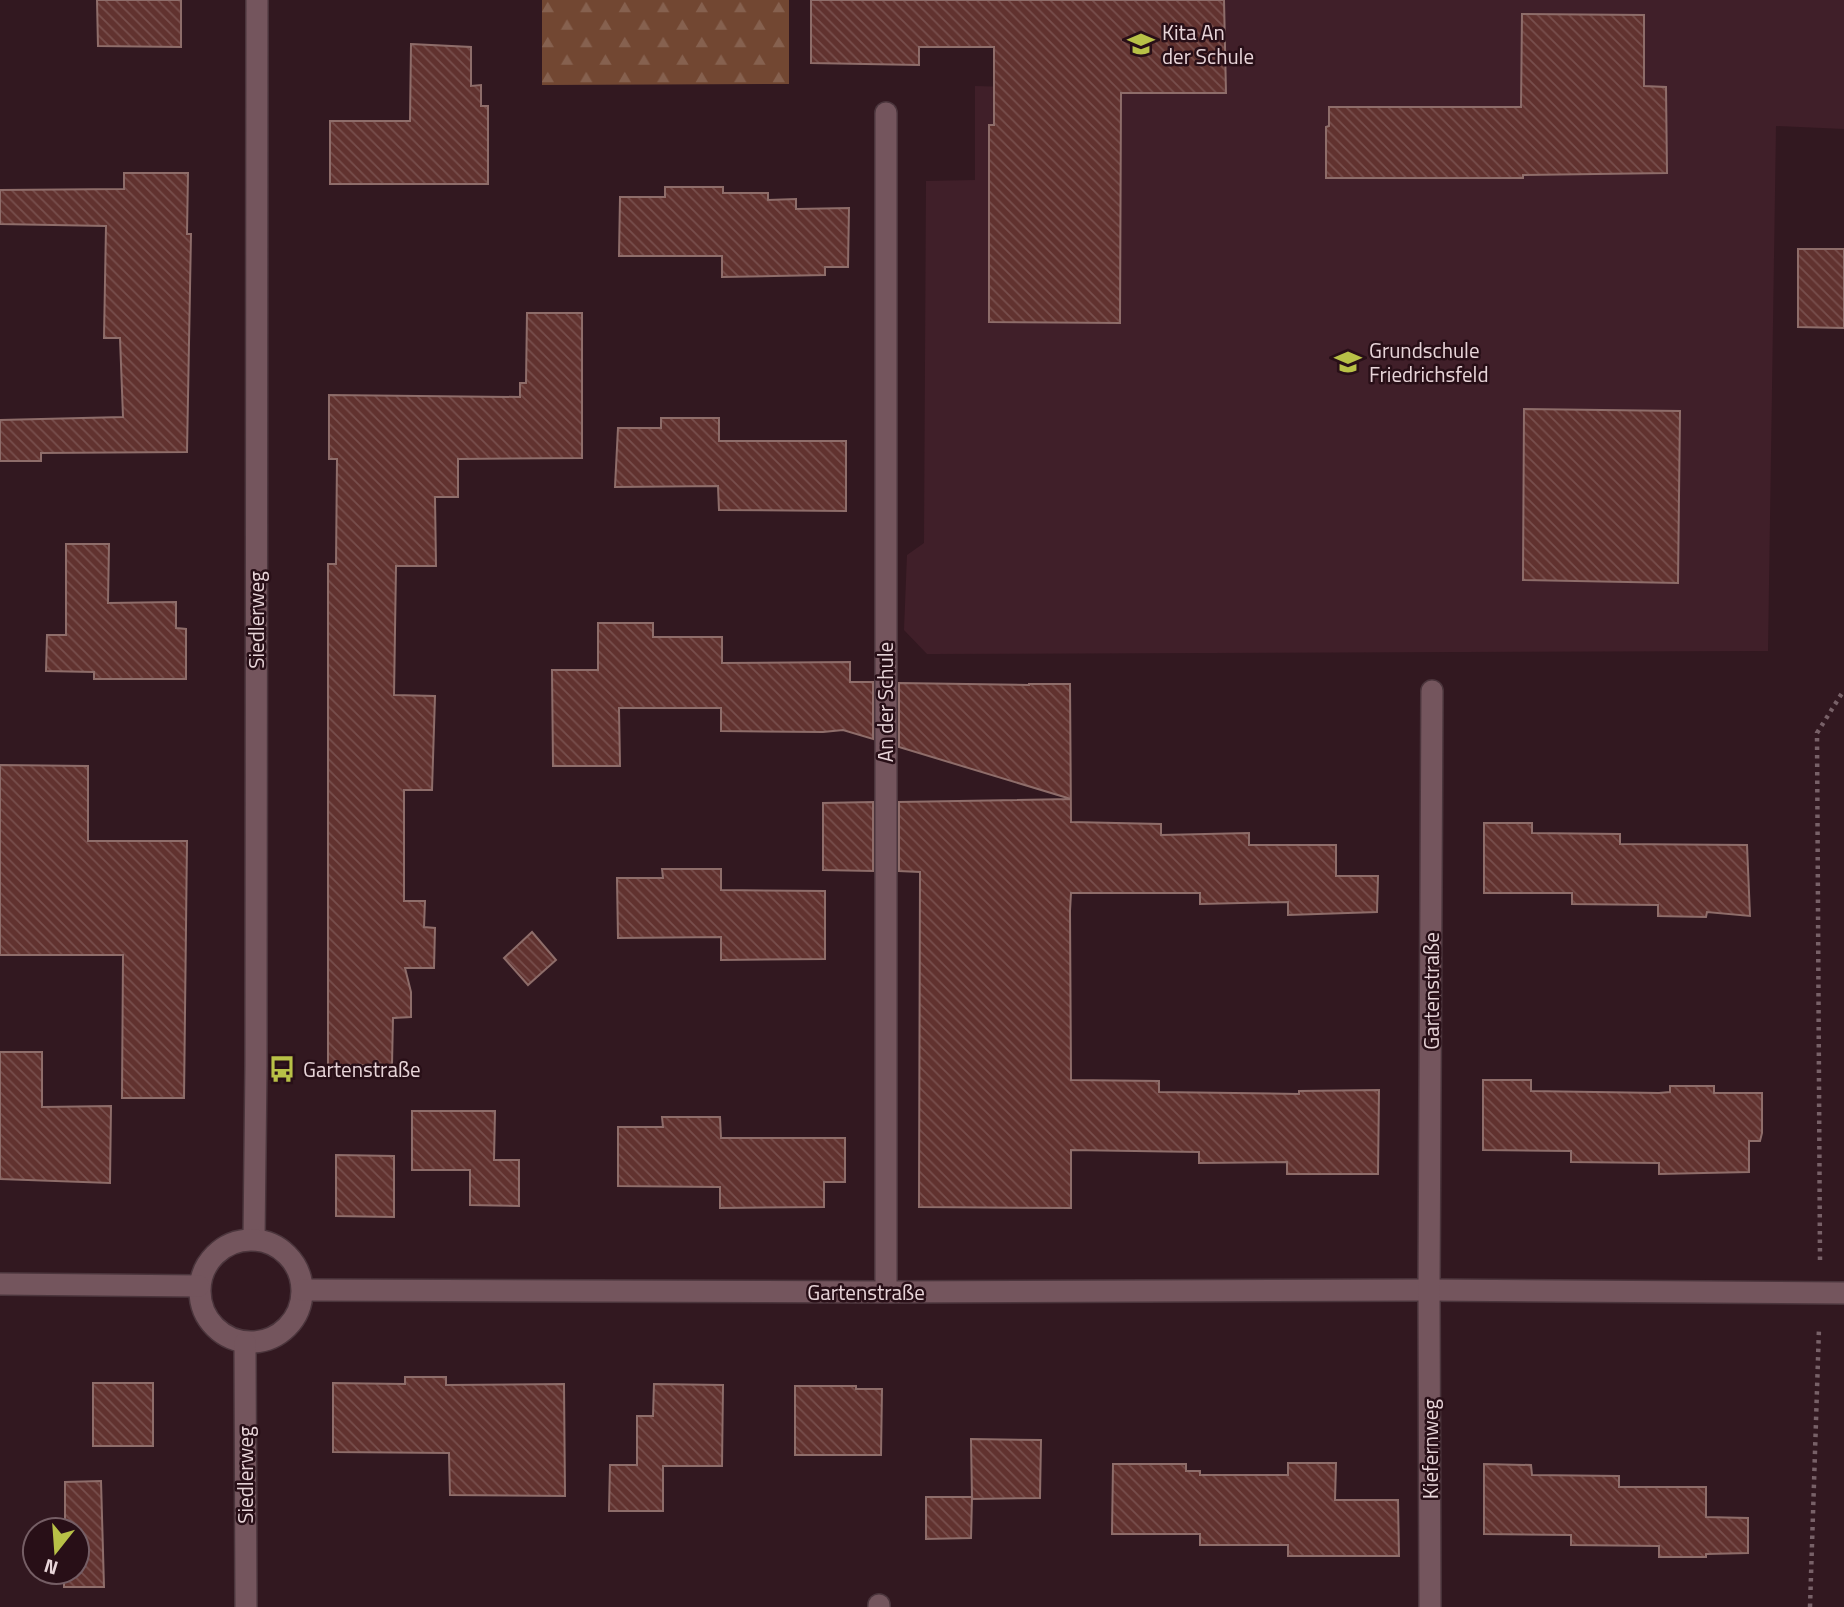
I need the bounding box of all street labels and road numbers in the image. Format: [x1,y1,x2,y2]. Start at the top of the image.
street label: Siedlerweg [240,571,272,669]
street label: An der Schule [869,642,901,762]
street label: Gartenstraße [1415,932,1447,1050]
street label: Gartenstraße [807,1276,925,1308]
street label: Kiefernweg [1414,1399,1446,1499]
street label: Siedlerweg [229,1426,261,1524]

